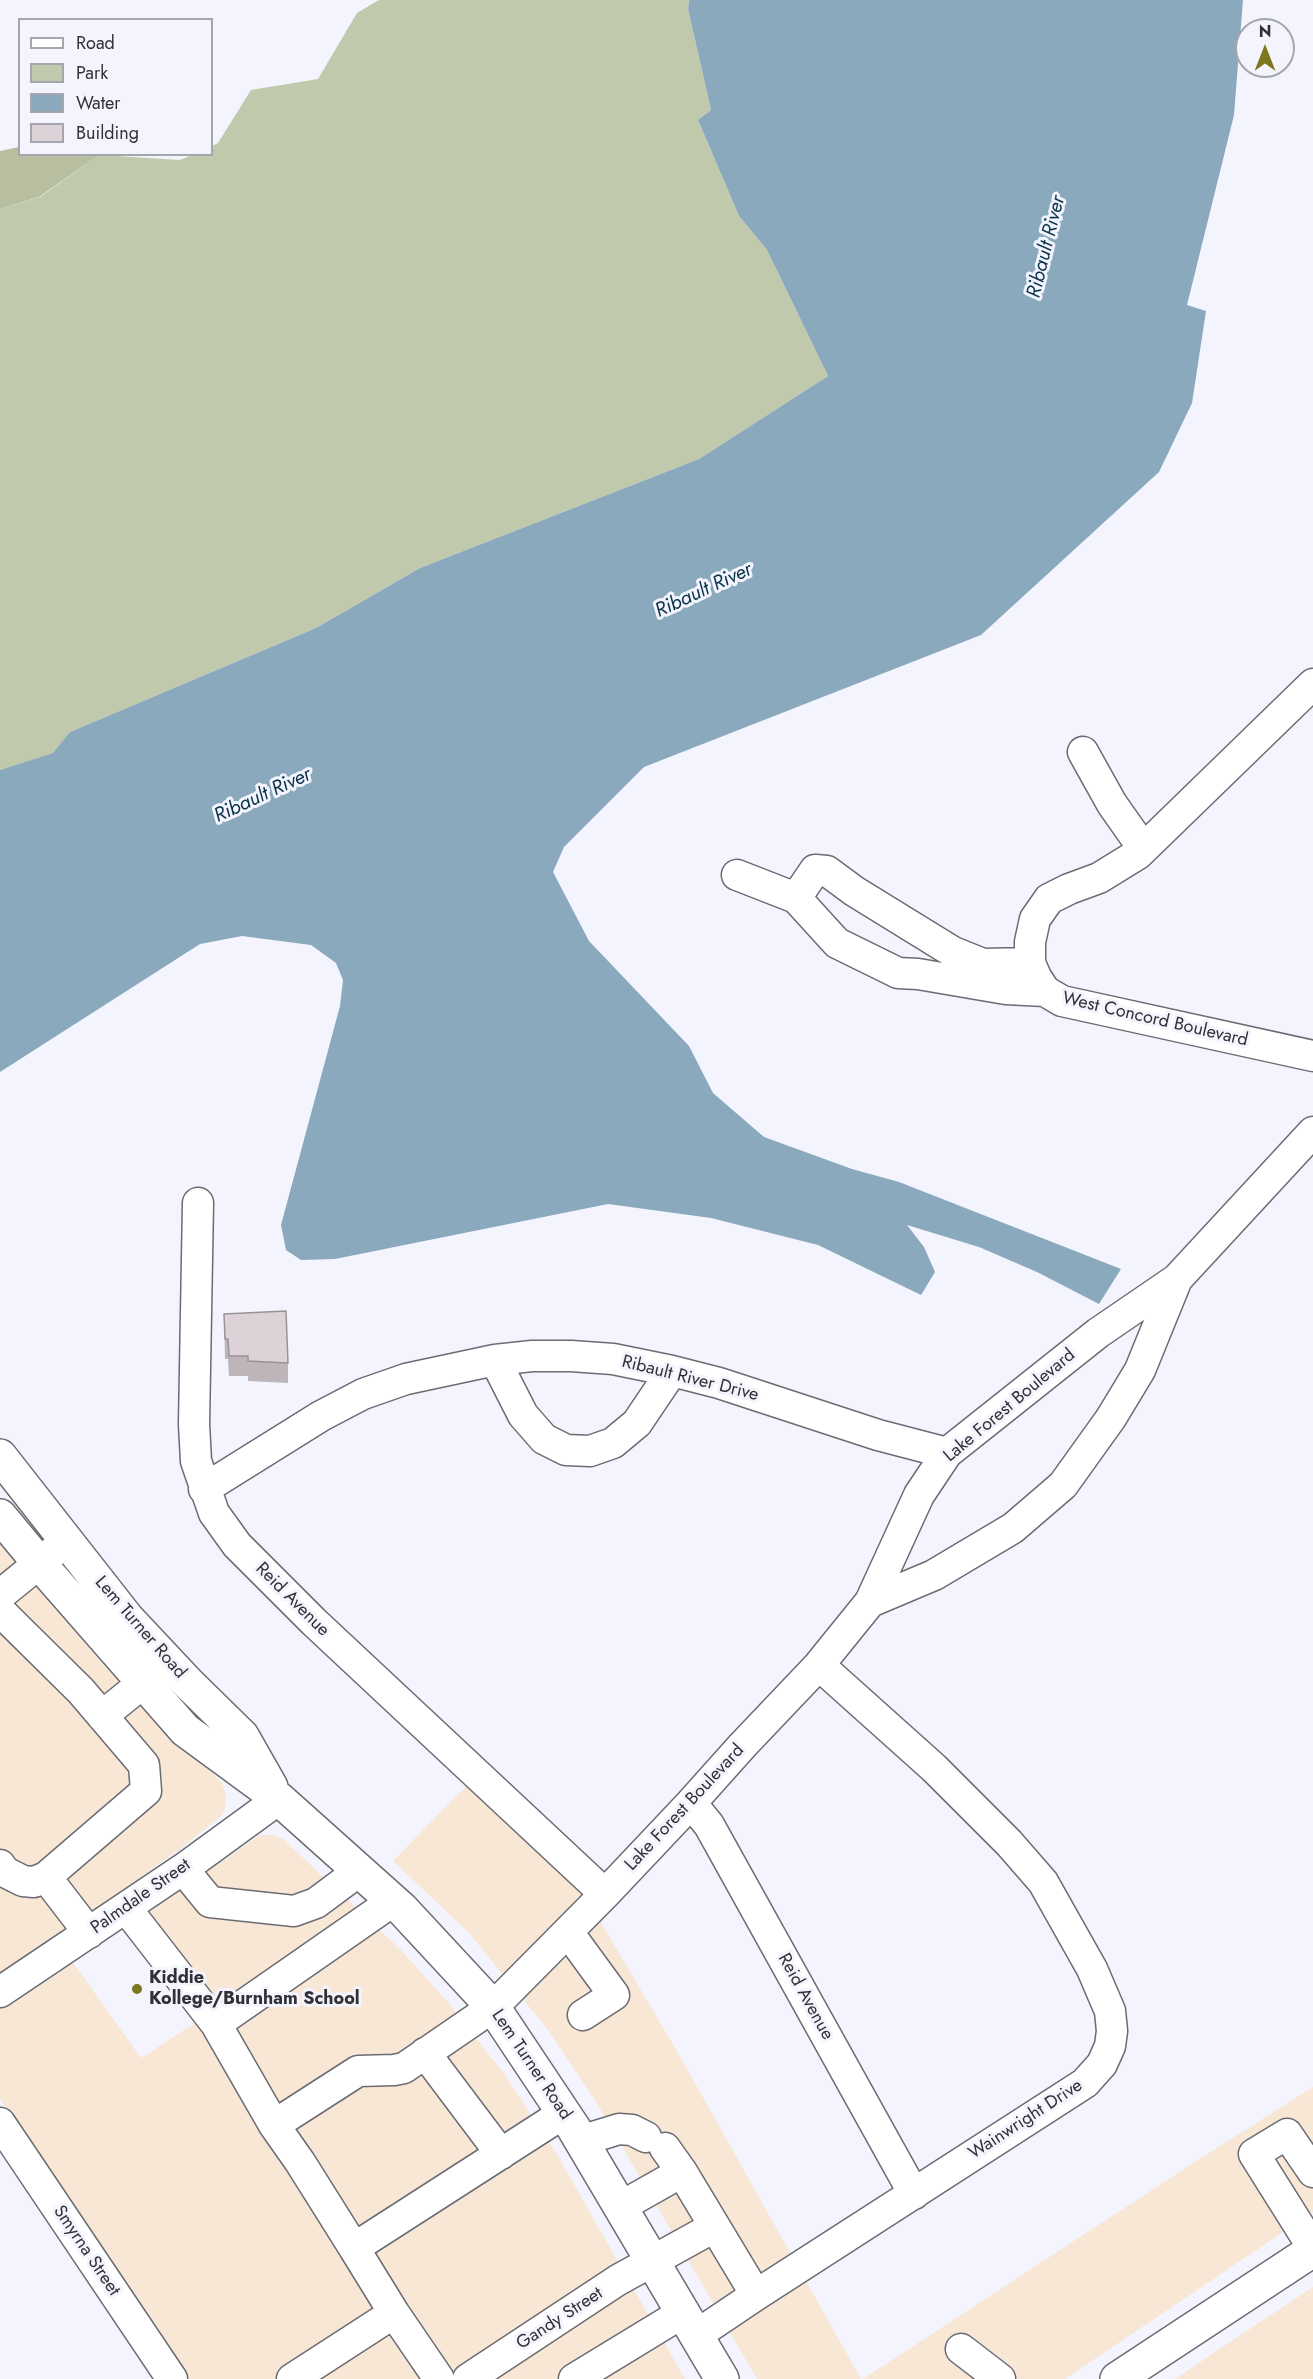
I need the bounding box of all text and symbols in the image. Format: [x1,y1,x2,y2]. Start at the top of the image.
legend [18,18,213,156]
north arrow [1235,18,1295,78]
text: N [1259,20,1271,43]
text: Road [76,30,115,56]
text: Park [76,60,108,86]
text: Water [76,90,120,116]
text: Building [76,120,139,146]
water label: Ribault River [1023,194,1071,300]
water label: Ribault River [652,558,756,624]
water label: Ribault River [211,763,315,829]
street label: West Concord Boulevard [1060,988,1250,1052]
street label: Lake Forest Boulevard [940,1345,1080,1467]
street label: Ribault River Drive [619,1352,761,1406]
street label: Reid Avenue [251,1559,333,1641]
street label: Lem Turner Road [90,1572,190,1684]
street label: Lake Forest Boulevard [621,1740,749,1876]
street label: Palmdale Street [87,1855,195,1939]
street label: Reid Avenue [772,1950,838,2044]
place label: Kiddie Kollege/Burnham School [149,1968,360,2010]
marker: Kiddie Kollege/Burnham School [130,1982,144,1996]
street label: Lem Turner Road [486,2006,576,2124]
street label: Wainwright Drive [965,2075,1087,2165]
street label: Smyrna Street [48,2202,124,2300]
street label: Gandy Street [513,2283,607,2355]

